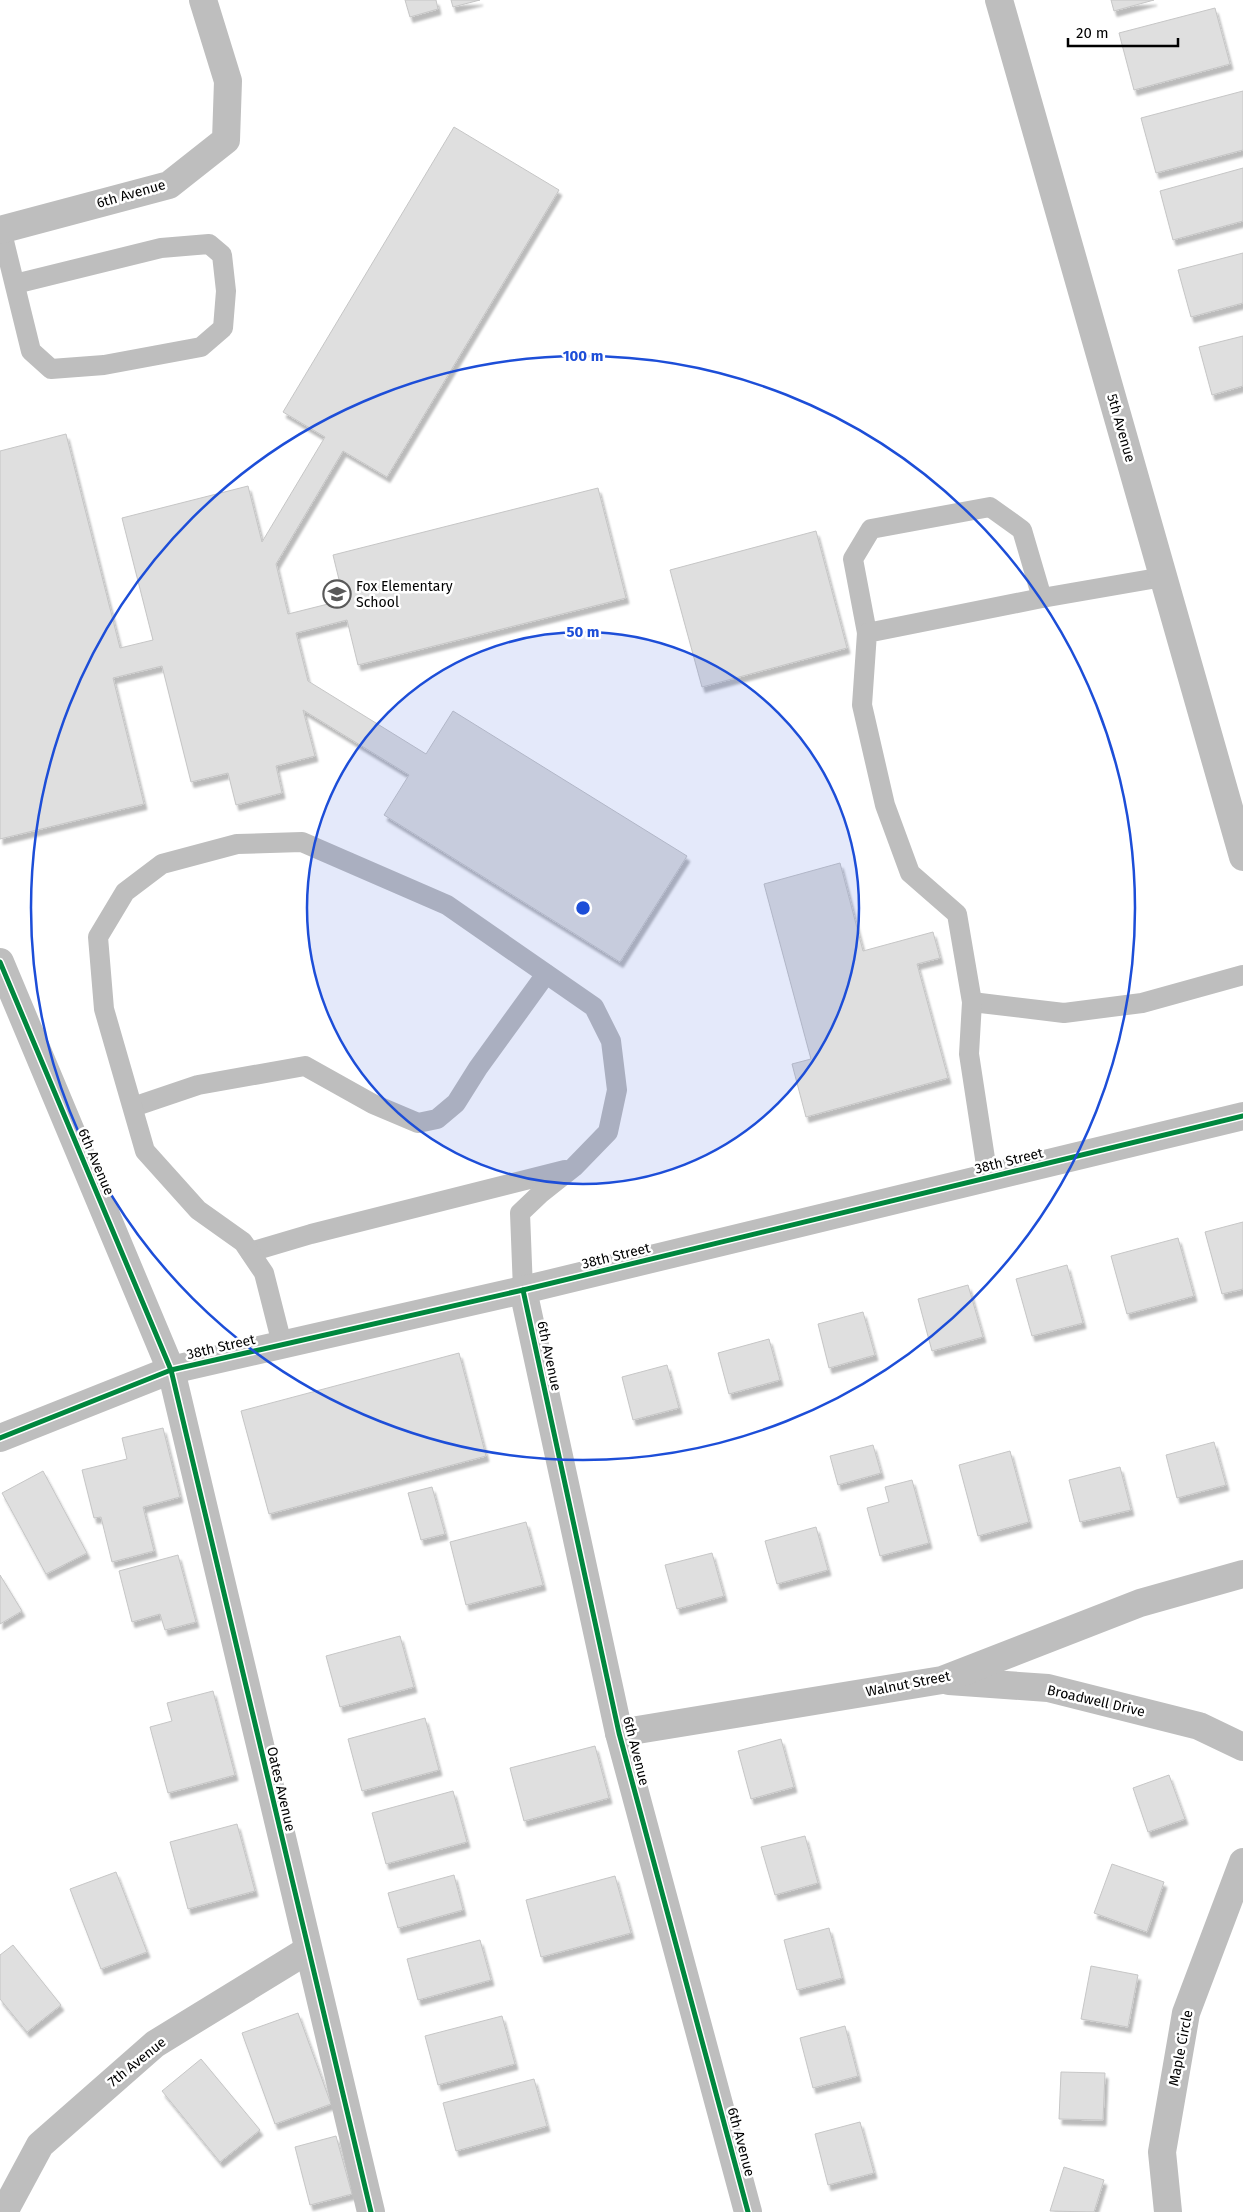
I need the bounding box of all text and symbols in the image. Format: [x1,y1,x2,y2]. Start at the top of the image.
scale bar [1068,15,1178,47]
text: 20 m [1076,24,1109,42]
street label: 6th Avenue [95,176,167,212]
text: 100 m [563,347,603,365]
street label: 5th Avenue [1103,392,1139,464]
place label: Fox Elementary School [356,578,453,611]
school or university icon: Fox Elementary School [322,579,352,609]
text: 50 m [566,623,600,641]
centre of rings [574,899,592,917]
street label: 6th Avenue [74,1126,118,1198]
street label: 38th Street [973,1144,1046,1178]
street label: 38th Street [580,1239,653,1273]
street label: 6th Avenue [533,1320,565,1392]
street label: 38th Street [185,1331,258,1363]
street label: Walnut Street [864,1667,953,1701]
street label: Broadwell Drive [1045,1681,1147,1721]
street label: 6th Avenue [619,1715,653,1787]
street label: Oates Avenue [263,1745,299,1833]
street label: Maple Circle [1165,2008,1197,2088]
street label: 7th Avenue [105,2033,169,2091]
street label: 6th Avenue [724,2106,758,2178]

